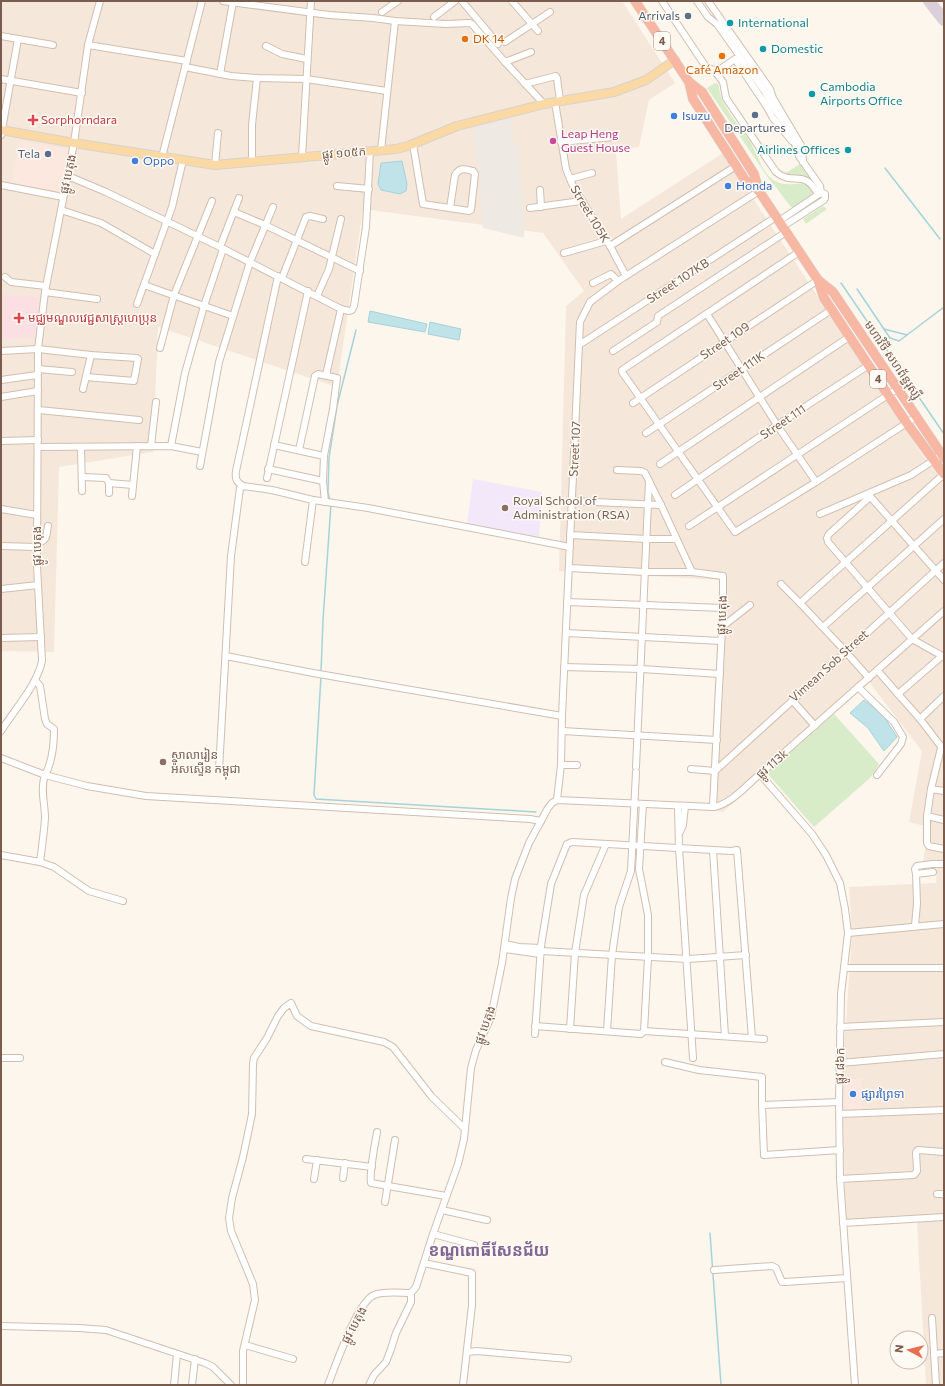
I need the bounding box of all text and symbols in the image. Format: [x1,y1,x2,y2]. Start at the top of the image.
place label: Arrivals [638,8,680,22]
marker: Arrivals [683,11,693,21]
place label: International [738,15,809,29]
marker: International [725,18,735,28]
place label: DK 14 [473,31,505,45]
road number: 4 [654,32,670,50]
marker: DK 14 [460,34,470,44]
place label: Domestic [771,41,823,55]
marker: Domestic [758,44,768,54]
marker: Café Amazon [717,51,727,61]
place label: Café Amazon [686,62,758,76]
place label: Cambodia Airports Office [820,79,902,107]
marker: Cambodia Airports Office [807,89,817,99]
place label: Isuzu [682,108,710,122]
marker: Departures [750,110,760,120]
marker: Isuzu [669,111,679,121]
place label: Sorphorndara [41,112,117,126]
marker: Sorphorndara [28,115,38,125]
place label: Departures [724,120,786,134]
place label: Leap Heng Guest House [561,126,630,154]
marker: Leap Heng Guest House [548,136,558,146]
place label: Airlines Offices [757,142,840,156]
street label: ផ្លូវ ១០៥ក [321,143,367,165]
marker: Airlines Offices [843,145,853,155]
place label: Tela [18,146,40,160]
marker: Tela [43,149,53,159]
street label: ផ្លូវ បេតុង [56,153,82,196]
place label: Oppo [143,153,174,167]
marker: Oppo [130,156,140,166]
place label: Honda [736,178,772,192]
marker: Honda [723,181,733,191]
street label: Street 105K [568,182,613,245]
street label: Street 107KB [644,255,711,305]
place label: មជ្ឈមណ្ឌលវេជ្ជសាស្ត្រហេប្រុន [28,310,157,325]
marker: មជ្ឈមណ្ឌលវេជ្ជសាស្ត្រហេប្រុន [13,312,25,324]
street label: មហាវិថី សហព័ន្ធរុស្ស៊ី [859,317,925,404]
street label: Street 109 [697,319,752,362]
street label: Street 111K [710,348,767,393]
road number: 4 [870,370,886,388]
street label: Street 111 [757,401,808,441]
street label: Street 107 [566,421,582,477]
place label: Royal School of Administration (RSA) [513,493,630,521]
marker: Royal School of Administration (RSA) [500,503,510,513]
street label: ផ្លូវ បេតុង [29,526,48,566]
street label: ផ្លូវ បេតុង [713,595,733,635]
street label: Vimean Sob Street [786,626,871,704]
street label: ផ្លូវ 113k [753,745,793,784]
place label: សាលារៀន អ៉ិសស្ទើន កម្ពុជា [171,747,241,780]
marker: សាលារៀន អ៉ិសស្ទើន កម្ពុជា [158,757,168,767]
street label: ផ្លូវ បេតុង [471,1003,502,1047]
street label: ផ្លូវ ៨៦ក [832,1048,851,1085]
place label: ផ្សារព្រៃទា [861,1086,905,1101]
marker: ផ្សារព្រៃទា [848,1089,858,1099]
district label: ខណ្ឌពោធិ៍សែនជ័យ [428,1240,550,1260]
street label: ផ្លូវ បេតុង [337,1304,373,1348]
north arrow [889,1330,929,1370]
text: N [892,1344,906,1354]

